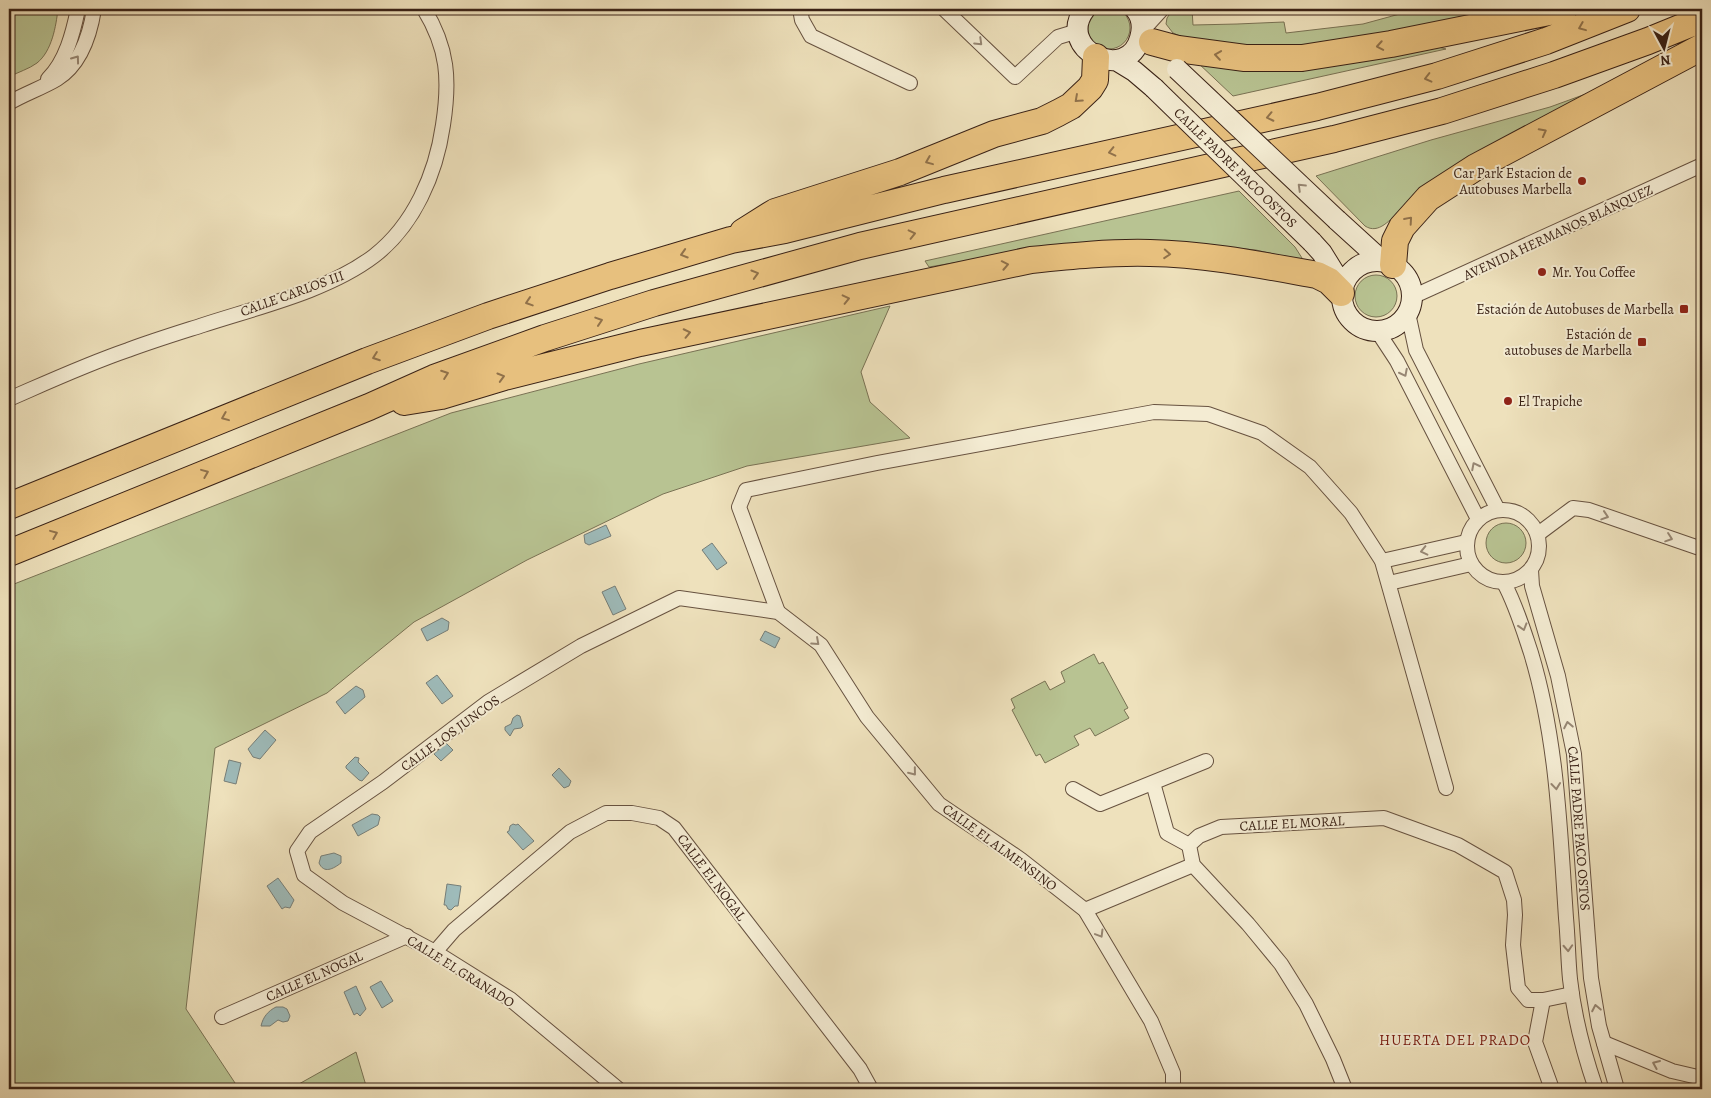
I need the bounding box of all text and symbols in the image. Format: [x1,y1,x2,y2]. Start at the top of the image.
one-way arrow [1578,21,1587,31]
north arrow [1638,22,1688,72]
one-way arrow [973,36,982,45]
one-way arrow [1375,40,1384,50]
text: N [1659,50,1672,70]
one-way arrow [1214,51,1223,61]
one-way arrow [70,55,79,65]
one-way arrow [1425,73,1433,83]
one-way arrow [1075,93,1084,102]
street label: CALLE PADRE PACO OSTOS [1170,104,1301,232]
one-way arrow [1266,111,1275,122]
one-way arrow [1538,128,1547,138]
one-way arrow [1107,146,1116,157]
one-way arrow [925,154,934,165]
place label: Car Park Estacion de Autobuses Marbella [1453,164,1572,199]
marker: Car Park Estacion de Autobuses Marbella [1576,175,1588,187]
street label: AVENIDA HERMANOS BLÁNQUEZ [1459,180,1656,285]
one-way arrow [1298,184,1307,193]
one-way arrow [1403,217,1412,226]
one-way arrow [908,229,917,240]
one-way arrow [681,248,689,258]
one-way arrow [1163,248,1171,259]
one-way arrow [1001,260,1010,271]
place label: Mr. You Coffee [1552,263,1636,282]
street label: CALLE CARLOS III [238,266,347,321]
marker: Mr. You Coffee [1536,266,1548,278]
one-way arrow [750,270,758,280]
one-way arrow [842,294,851,305]
one-way arrow [525,297,534,307]
place label: Estación de Autobuses de Marbella [1476,300,1674,319]
marker: Estación de Autobuses de Marbella [1678,303,1690,315]
one-way arrow [594,316,603,326]
place label: Estación de autobuses de Marbella [1504,325,1632,360]
one-way arrow [683,328,692,338]
marker: Estación de autobuses de Marbella [1636,336,1648,348]
one-way arrow [372,351,381,361]
one-way arrow [1398,368,1408,377]
one-way arrow [441,370,449,380]
one-way arrow [497,373,505,383]
place label: El Trapiche [1518,392,1582,411]
marker: El Trapiche [1502,395,1514,407]
one-way arrow [221,411,230,421]
one-way arrow [1471,463,1481,472]
one-way arrow [200,469,208,479]
one-way arrow [1600,510,1608,520]
one-way arrow [49,530,58,541]
one-way arrow [1664,532,1673,542]
one-way arrow [1420,545,1429,556]
one-way arrow [1517,623,1527,631]
one-way arrow [811,636,820,645]
street label: CALLE LOS JUNCOS [397,691,504,776]
one-way arrow [1564,721,1574,729]
street label: CALLE PADRE PACO OSTOS [1563,745,1595,911]
one-way arrow [907,766,916,775]
one-way arrow [1550,782,1561,790]
street label: CALLE EL ALMENSINO [939,799,1061,896]
street label: CALLE EL MORAL [1239,811,1346,836]
street label: CALLE EL NOGAL [673,830,751,925]
one-way arrow [1093,929,1103,938]
street label: CALLE EL GRANADO [403,931,518,1012]
one-way arrow [1563,944,1574,952]
street label: CALLE EL NOGAL [263,946,366,1006]
one-way arrow [1591,1004,1601,1013]
district label: HUERTA DEL PRADO [1379,1030,1531,1050]
one-way arrow [1652,1059,1661,1070]

